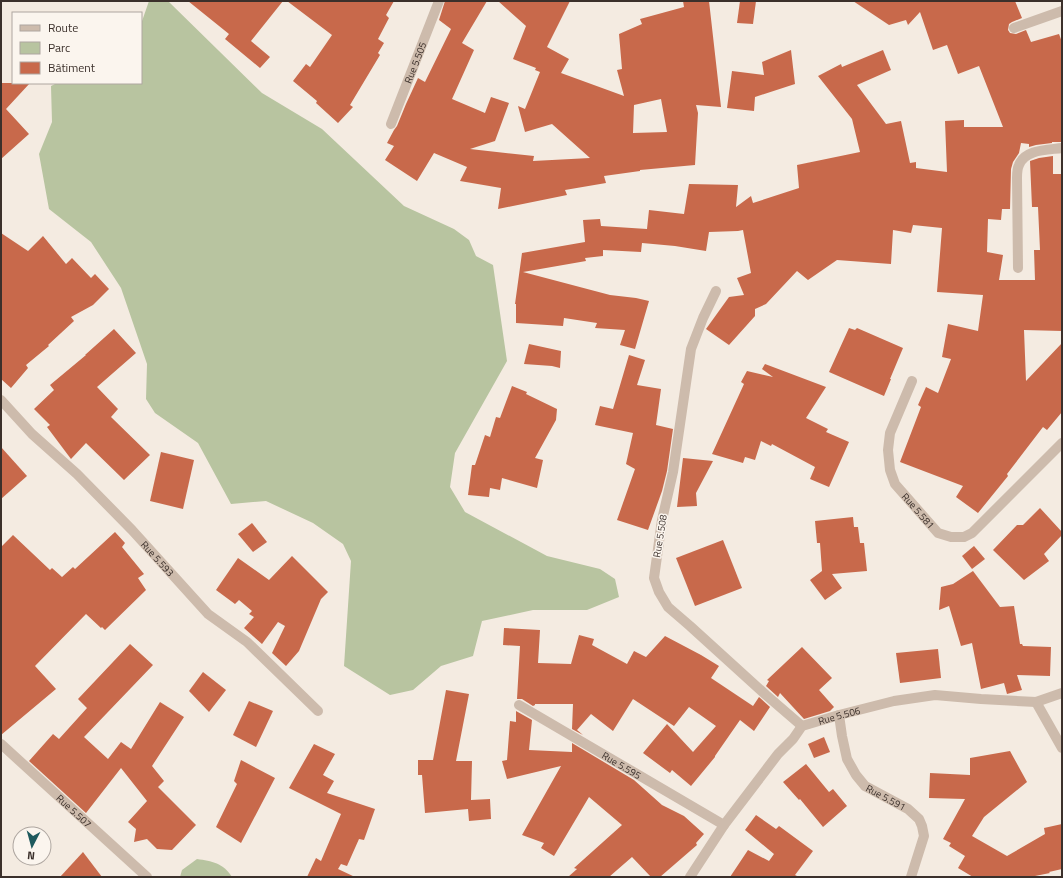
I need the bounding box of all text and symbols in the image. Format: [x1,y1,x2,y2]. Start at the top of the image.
legend [12,12,142,84]
text: Route [48,18,78,37]
text: Parc [48,38,70,57]
street label: Rue 5.505 [400,39,430,85]
text: Bâtiment [48,58,96,77]
street label: Rue 5.581 [898,489,938,532]
street label: Rue 5.508 [649,513,671,559]
street label: Rue 5.593 [138,537,178,579]
street label: Rue 5.506 [816,702,862,728]
street label: Rue 5.595 [599,748,645,783]
street label: Rue 5.591 [863,780,909,814]
street label: Rue 5.507 [53,791,95,831]
north arrow [12,826,52,866]
text: N [26,848,36,864]

